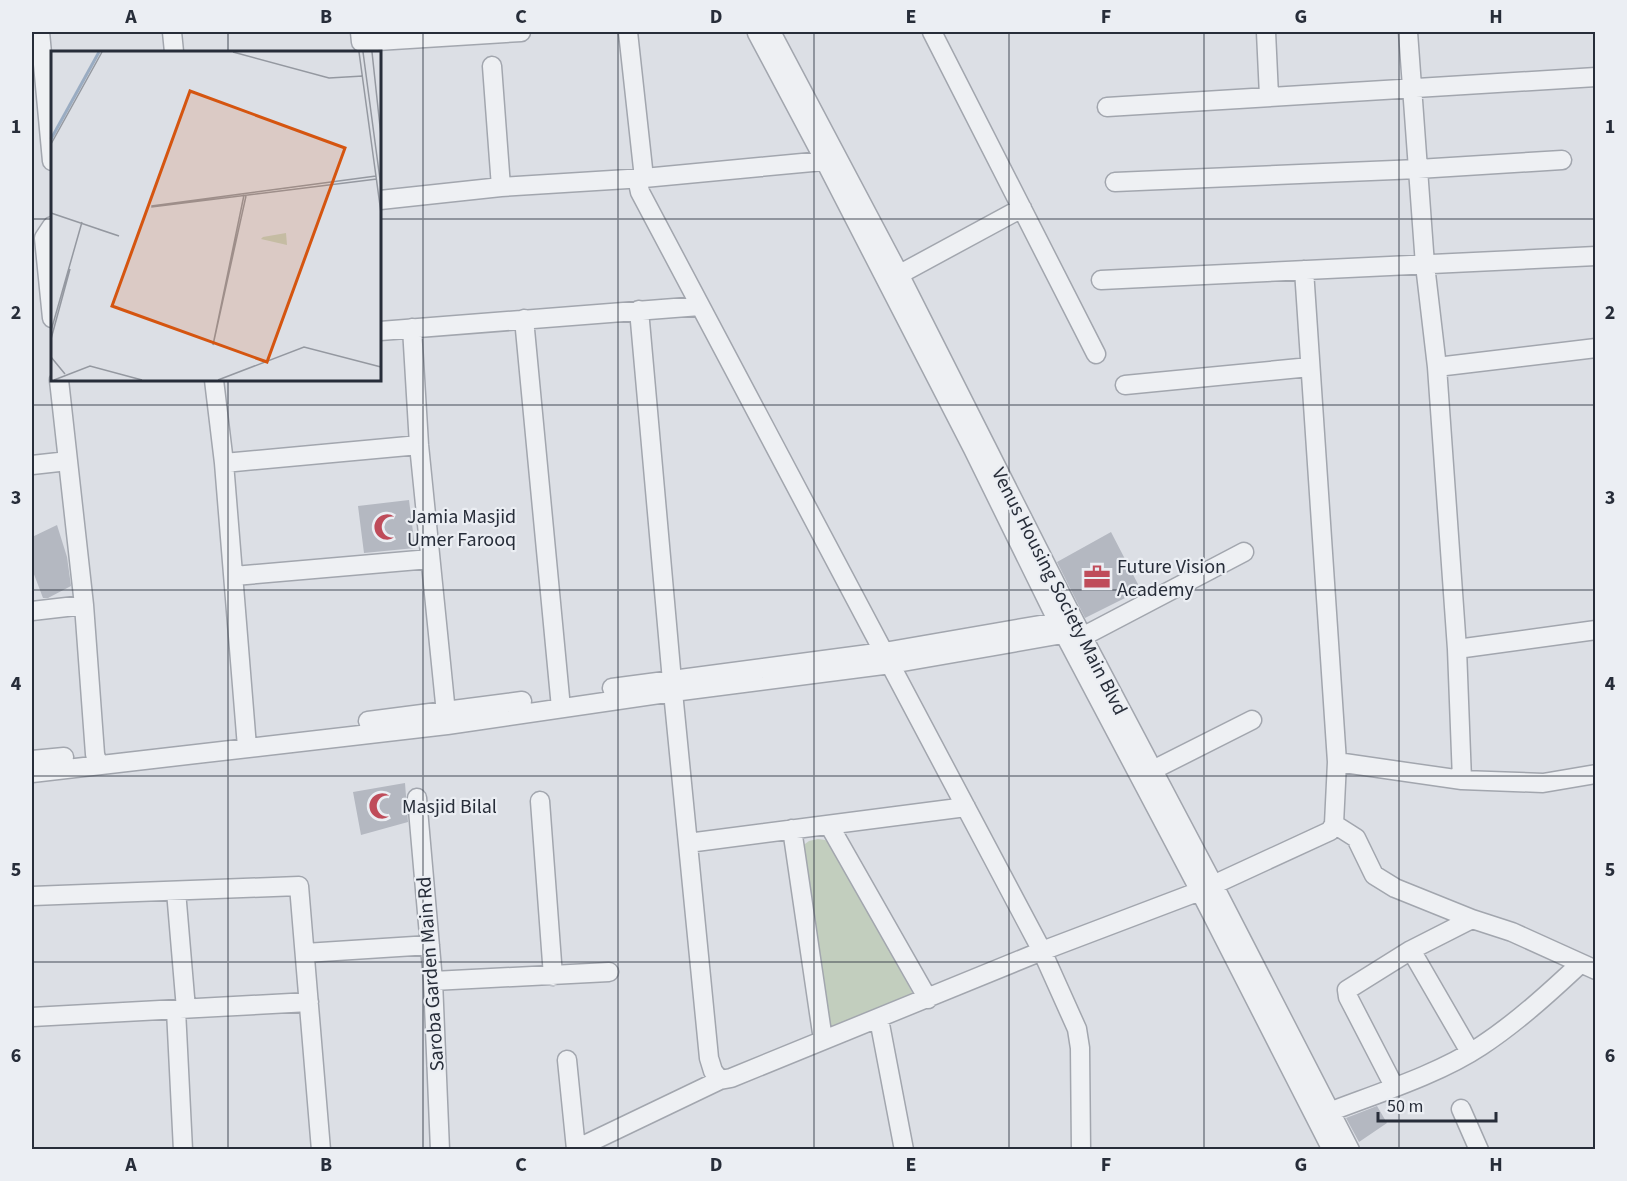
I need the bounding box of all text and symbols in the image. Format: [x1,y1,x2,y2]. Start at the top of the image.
text: A [124,3,137,31]
text: B [320,3,332,31]
text: C [515,3,527,31]
text: D [710,3,722,31]
text: E [906,3,916,31]
text: F [1101,3,1111,31]
text: G [1295,3,1307,31]
text: H [1489,3,1503,31]
inset map [51,51,381,381]
text: 1 [11,113,21,141]
text: 1 [1605,113,1615,141]
text: 2 [11,299,21,327]
text: 2 [1605,299,1615,327]
street label: Venus Housing Society Main Blvd [984,463,1134,720]
text: 3 [11,484,21,512]
text: 3 [1605,484,1615,512]
place label: Jamia Masjid Umer Farooq [407,503,516,554]
mosque icon: Jamia Masjid Umer Farooq [372,512,402,542]
place label: Future Vision Academy [1117,553,1226,604]
office icon: Future Vision Academy [1082,562,1112,592]
text: 4 [11,670,22,698]
text: 4 [1605,670,1616,698]
mosque icon: Masjid Bilal [367,791,397,821]
place label: Masjid Bilal [402,793,497,821]
text: 5 [11,856,21,884]
text: 5 [1605,856,1615,884]
street label: Saroba Garden Main Rd [410,876,452,1072]
text: 6 [11,1042,21,1070]
text: 6 [1605,1042,1615,1070]
scale bar [1378,1085,1496,1123]
text: 50 m [1387,1094,1423,1119]
text: A [124,1151,137,1179]
text: B [320,1151,332,1179]
text: C [515,1151,527,1179]
text: D [710,1151,722,1179]
text: E [906,1151,916,1179]
text: F [1101,1151,1111,1179]
text: G [1295,1151,1307,1179]
text: H [1489,1151,1503,1179]

